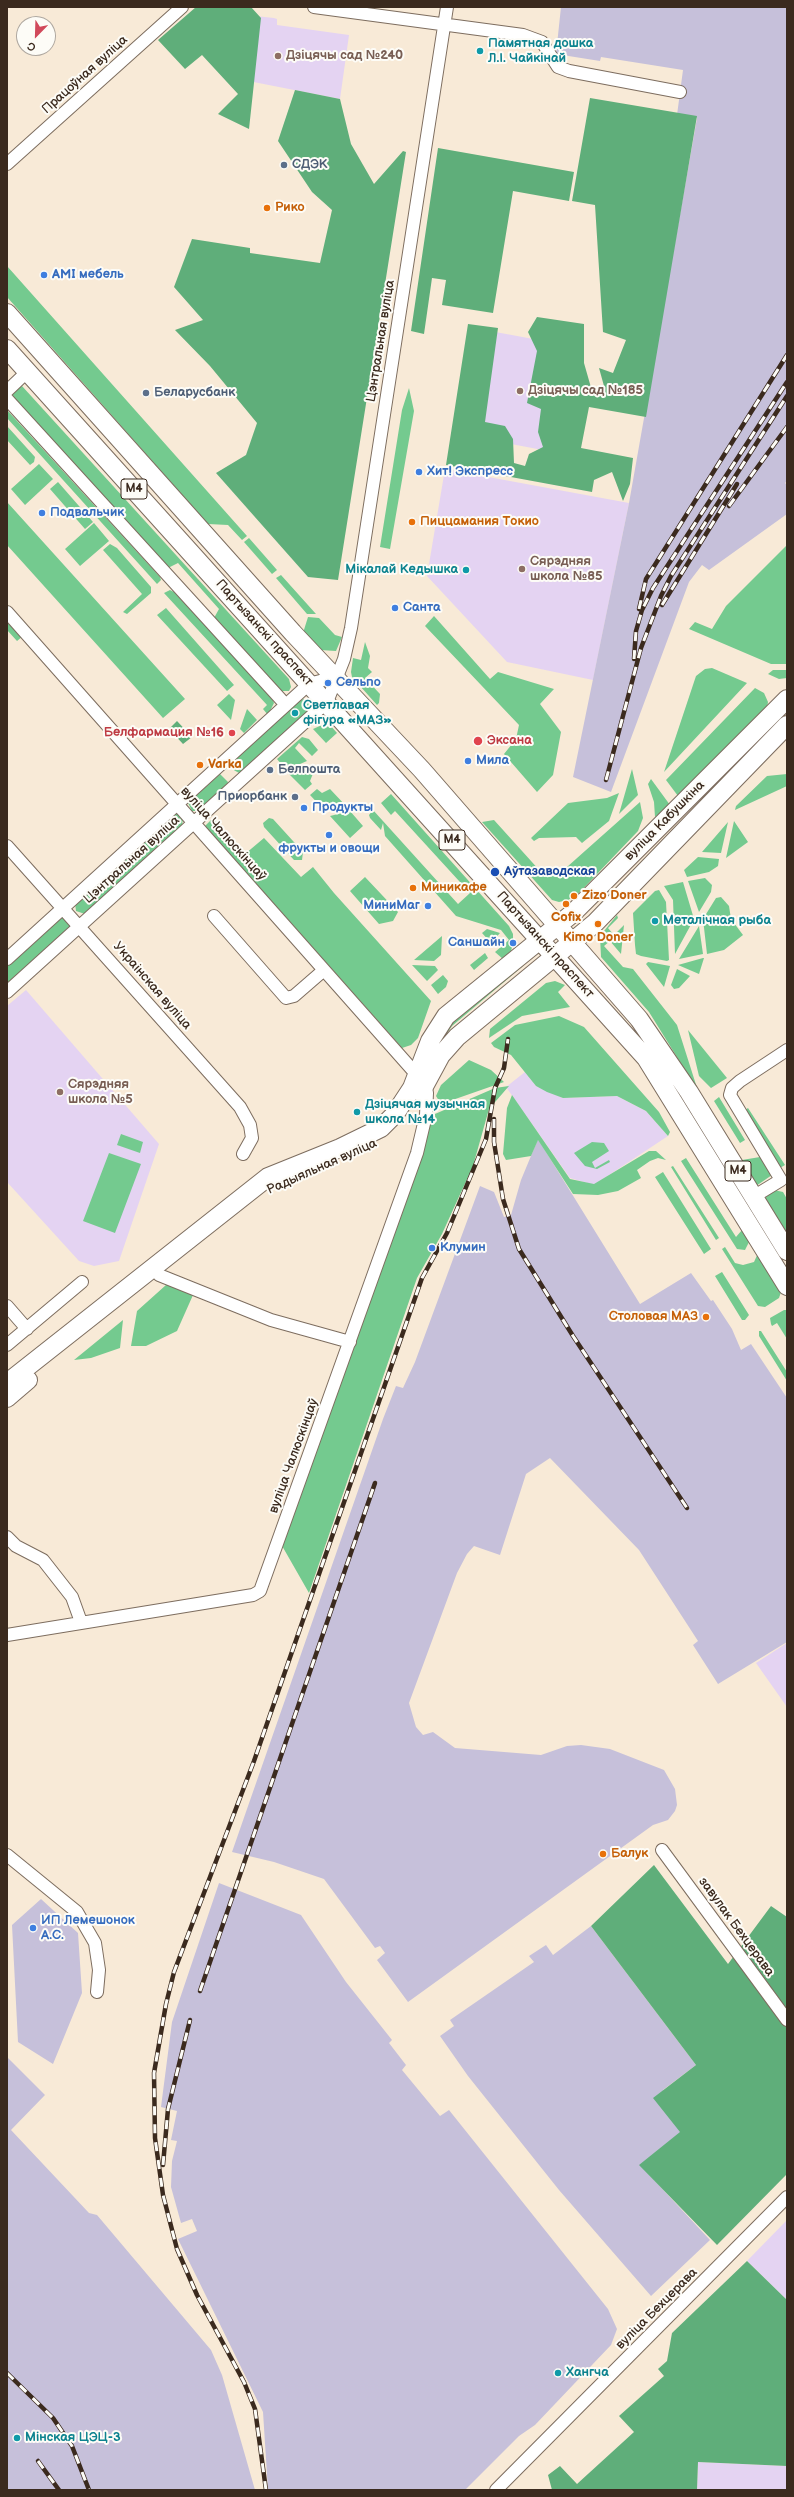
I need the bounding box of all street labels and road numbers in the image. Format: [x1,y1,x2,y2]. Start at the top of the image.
street label: Працоўная вуліца [39,33,131,117]
street label: Цэнтральная вуліца [364,279,398,403]
road number: М4 [121,479,147,499]
street label: Партызанскі праспект [212,577,316,689]
street label: вуліца Кабушкіна [622,778,708,864]
street label: вуліца Чалюскінцаў [177,784,269,884]
street label: Цэнтральная вуліца [81,813,183,907]
road number: М4 [439,830,465,850]
street label: Партызанскі праспект [493,889,597,1001]
street label: Украінская вуліца [110,939,194,1033]
street label: Радыяльная вуліца [265,1136,379,1198]
road number: М4 [725,1161,751,1181]
street label: вуліца Чалюскінцаў [266,1397,322,1515]
street label: завулак Бехцерава [695,1874,777,1980]
street label: вуліца Бехцерава [613,2265,701,2353]

